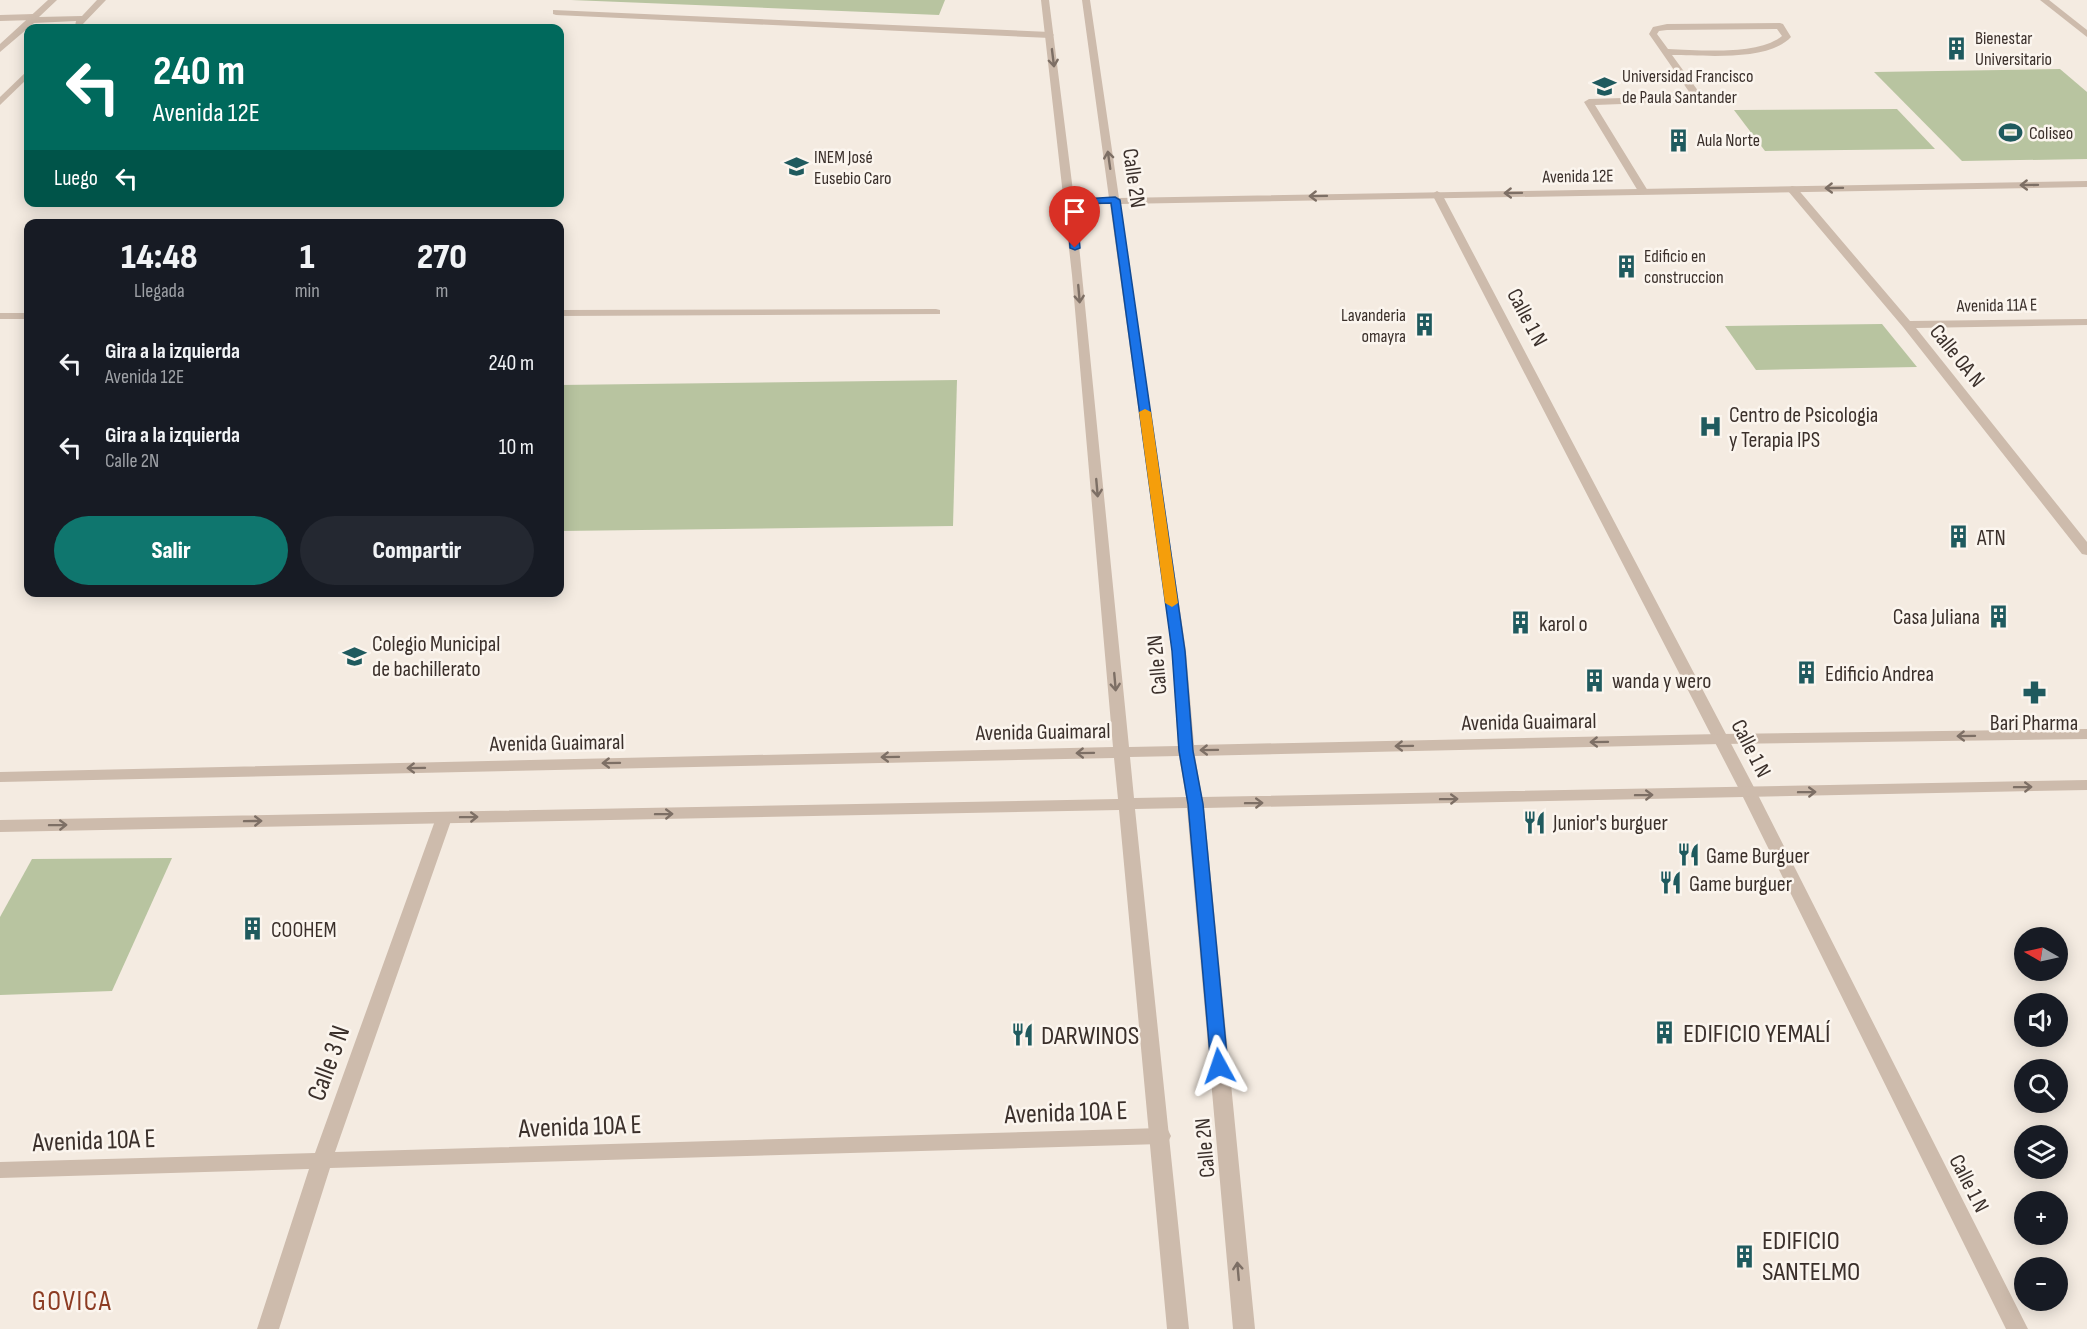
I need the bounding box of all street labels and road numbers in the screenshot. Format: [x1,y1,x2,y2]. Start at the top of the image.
street label: Calle 2N [1116,147,1151,210]
street label: Avenida 12E [1541,165,1614,188]
street label: Calle 1 N [1500,284,1553,351]
street label: Avenida 11A E [1955,294,2038,317]
street label: Calle 0A N [1923,319,1990,393]
street label: Calle 2N [1141,634,1174,696]
street label: Avenida Guaimaral [1460,708,1597,737]
street label: Calle 1 N [1725,715,1777,782]
street label: Avenida Guaimaral [974,718,1111,747]
street label: Avenida Guaimaral [488,729,625,758]
street label: Calle 3 N [301,1021,357,1105]
street label: Avenida 10A E [1003,1095,1128,1131]
street label: Avenida 10A E [517,1109,642,1145]
street label: Calle 2N [1189,1117,1222,1179]
street label: Avenida 10A E [31,1123,156,1159]
street label: Calle 1 N [1943,1150,1995,1217]

